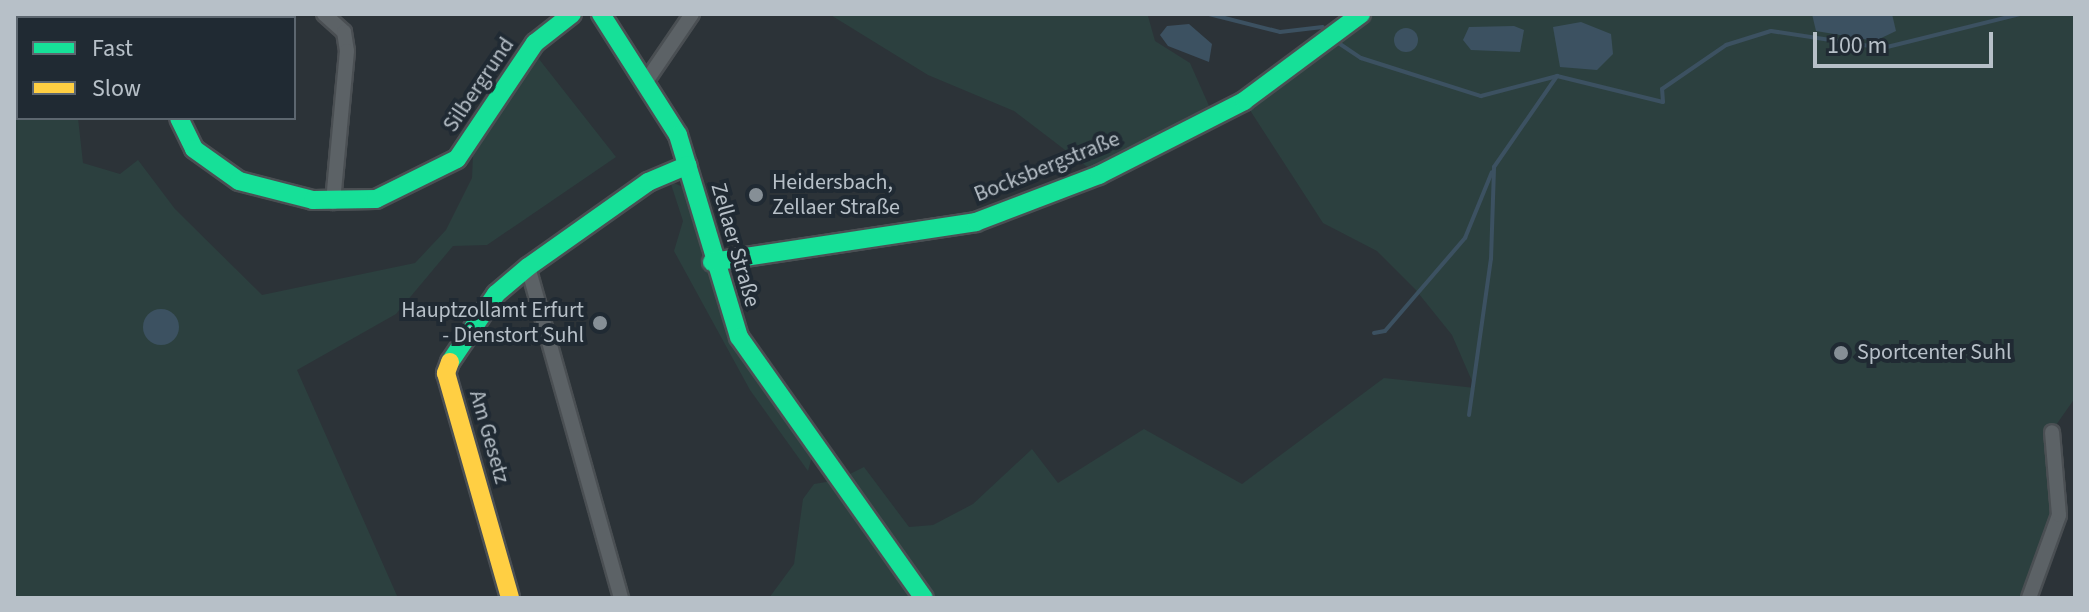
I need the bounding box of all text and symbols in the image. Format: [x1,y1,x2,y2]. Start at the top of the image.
legend [16,16,296,120]
scale bar [1817,16,1997,66]
text: 100 m [1827,28,1887,63]
text: Fast [92,31,133,66]
street label: Silbergrund [438,33,520,137]
text: Slow [92,71,141,106]
street label: Bocksbergstraße [970,126,1124,208]
place label: Heidersbach, Zellaer Straße [772,169,900,220]
street label: Zellaer Straße [705,180,765,310]
marker: Heidersbach, Zellaer Straße [747,186,765,204]
place label: Hauptzollamt Erfurt - Dienstort Suhl [401,297,584,348]
marker: Hauptzollamt Erfurt - Dienstort Suhl [591,314,609,332]
place label: Sportcenter Suhl [1857,340,2012,366]
marker: Sportcenter Suhl [1832,344,1850,362]
street label: Am Gesetz [463,387,515,487]

